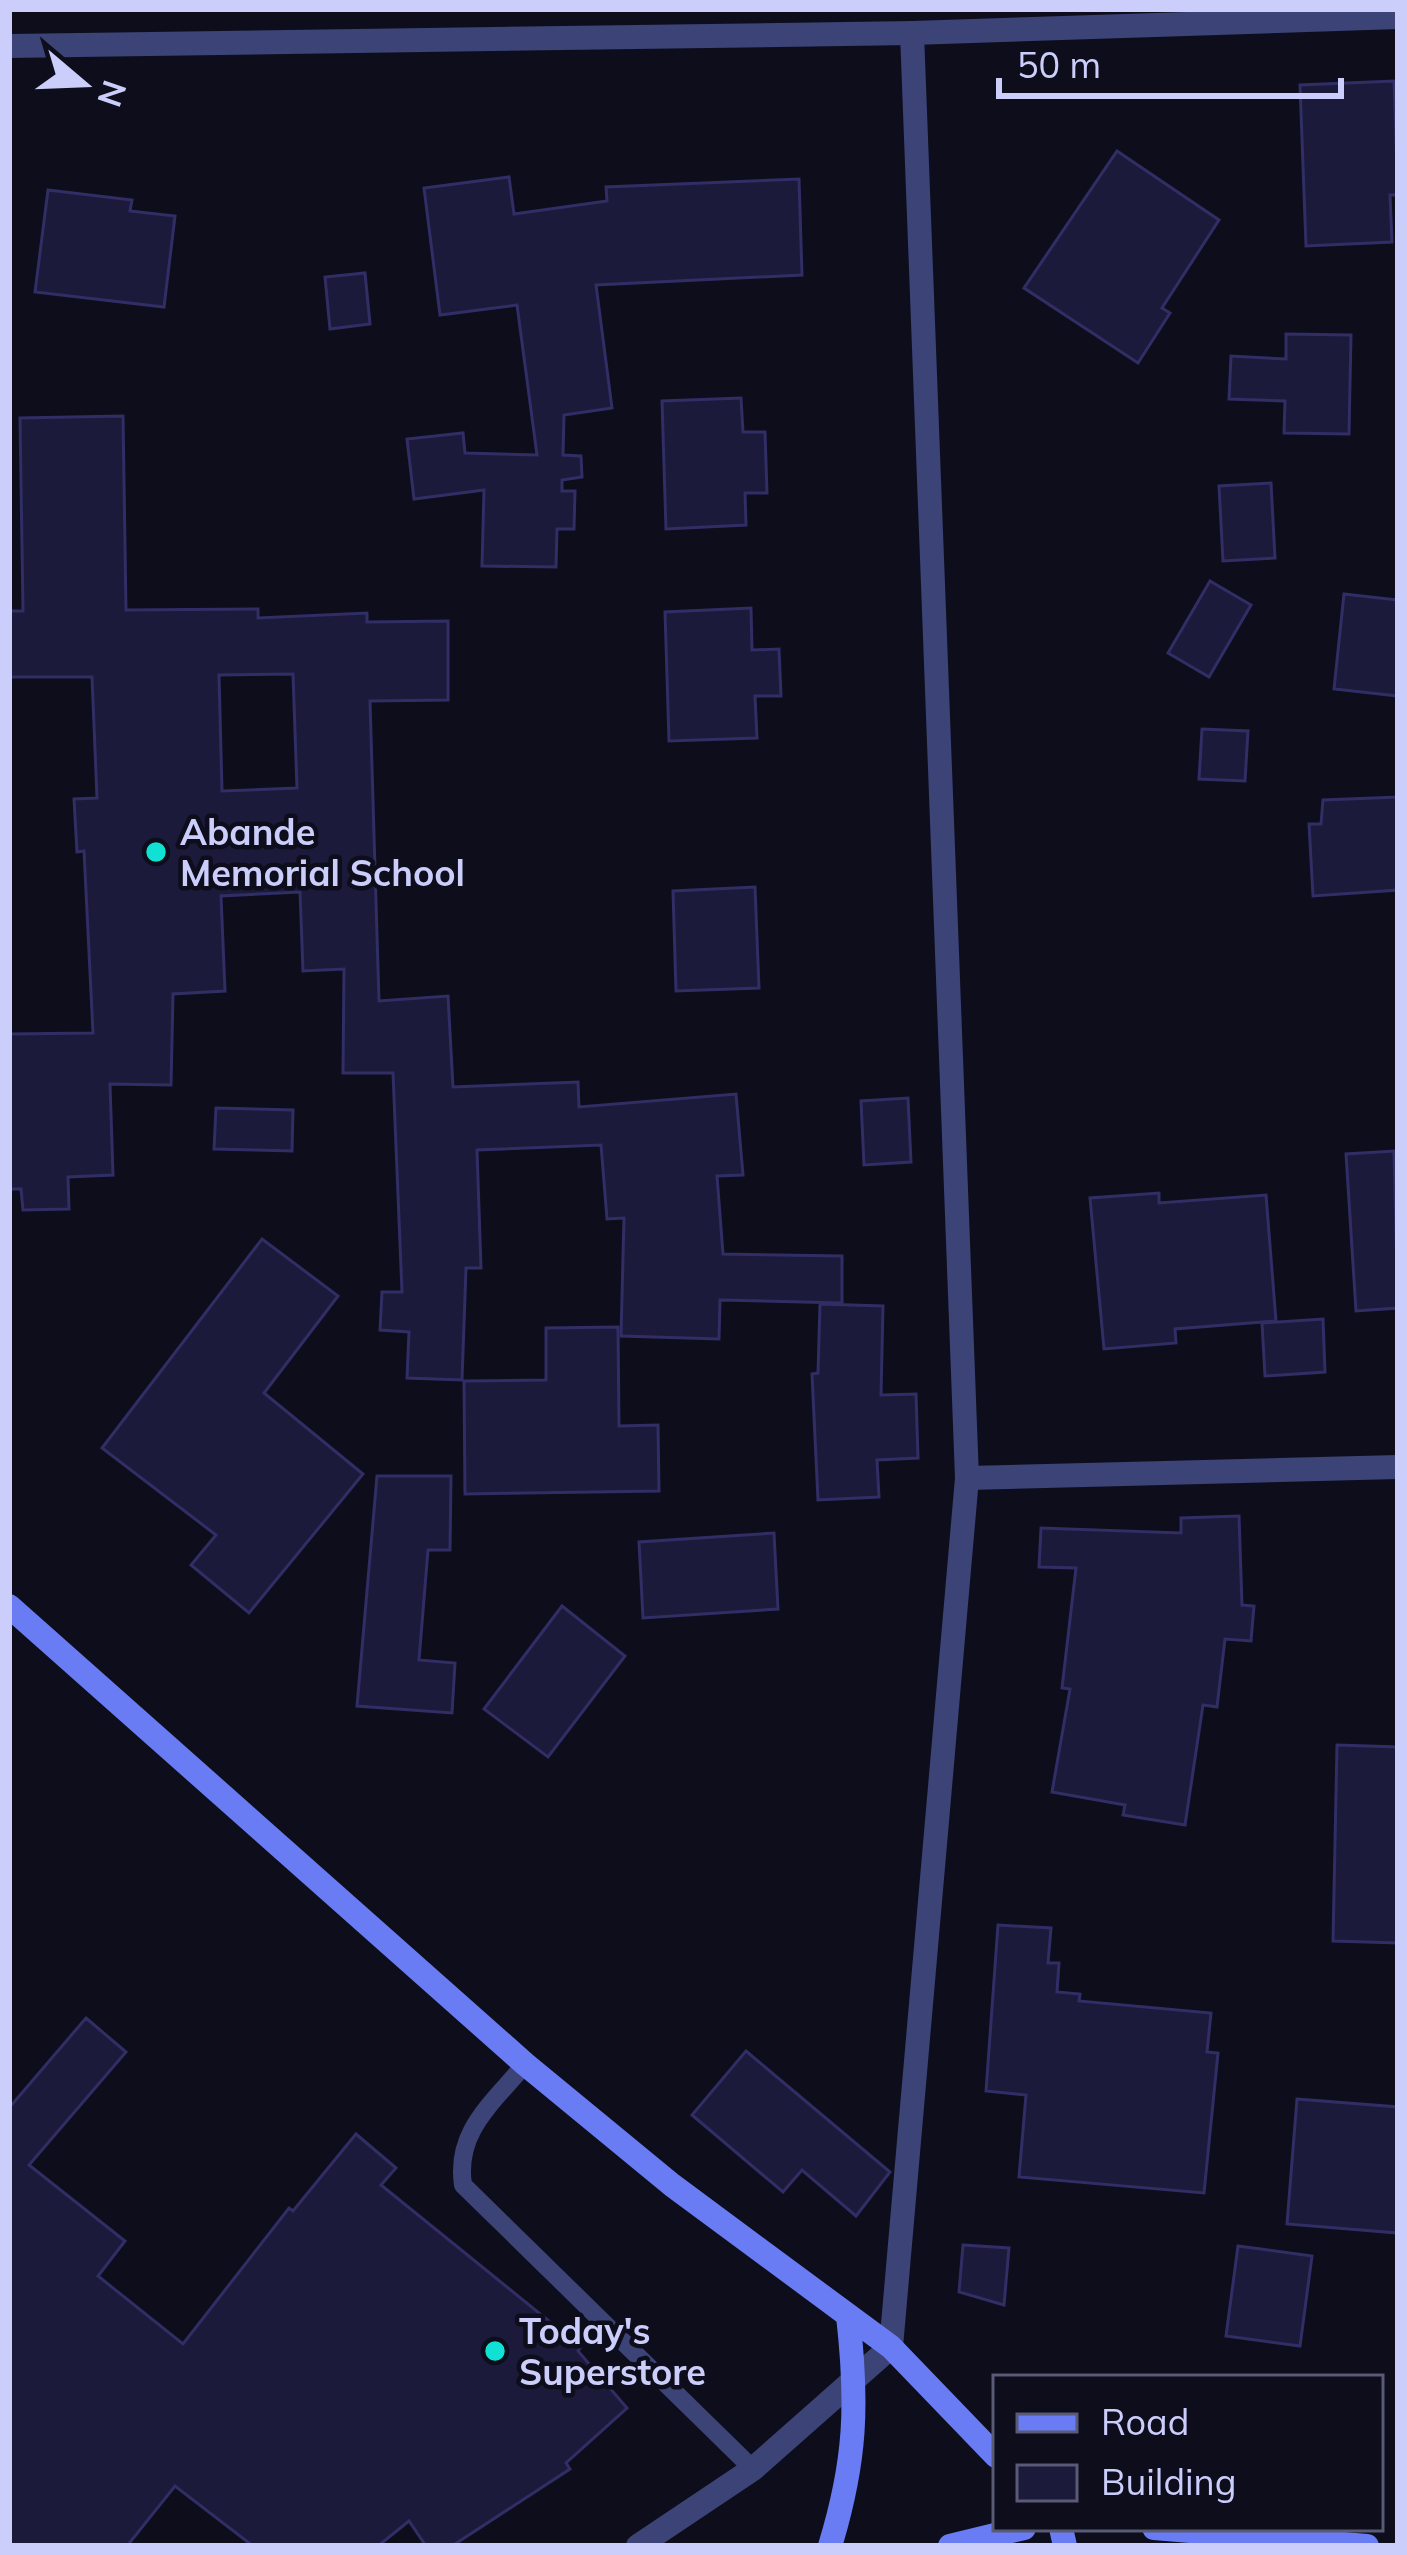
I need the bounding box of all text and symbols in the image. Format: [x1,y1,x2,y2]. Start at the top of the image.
north arrow [24,24,144,144]
scale bar [999,24,1341,98]
text: 50 m [1017,42,1101,87]
text: N [89,75,136,112]
place label: Abande Memorial School [180,809,465,895]
marker: Abande Memorial School [143,839,169,865]
place label: Today's Superstore [519,2308,706,2394]
marker: Today's Superstore [482,2338,508,2364]
legend [993,2375,1383,2531]
text: Road [1101,2399,1189,2444]
text: Building [1101,2459,1236,2504]

